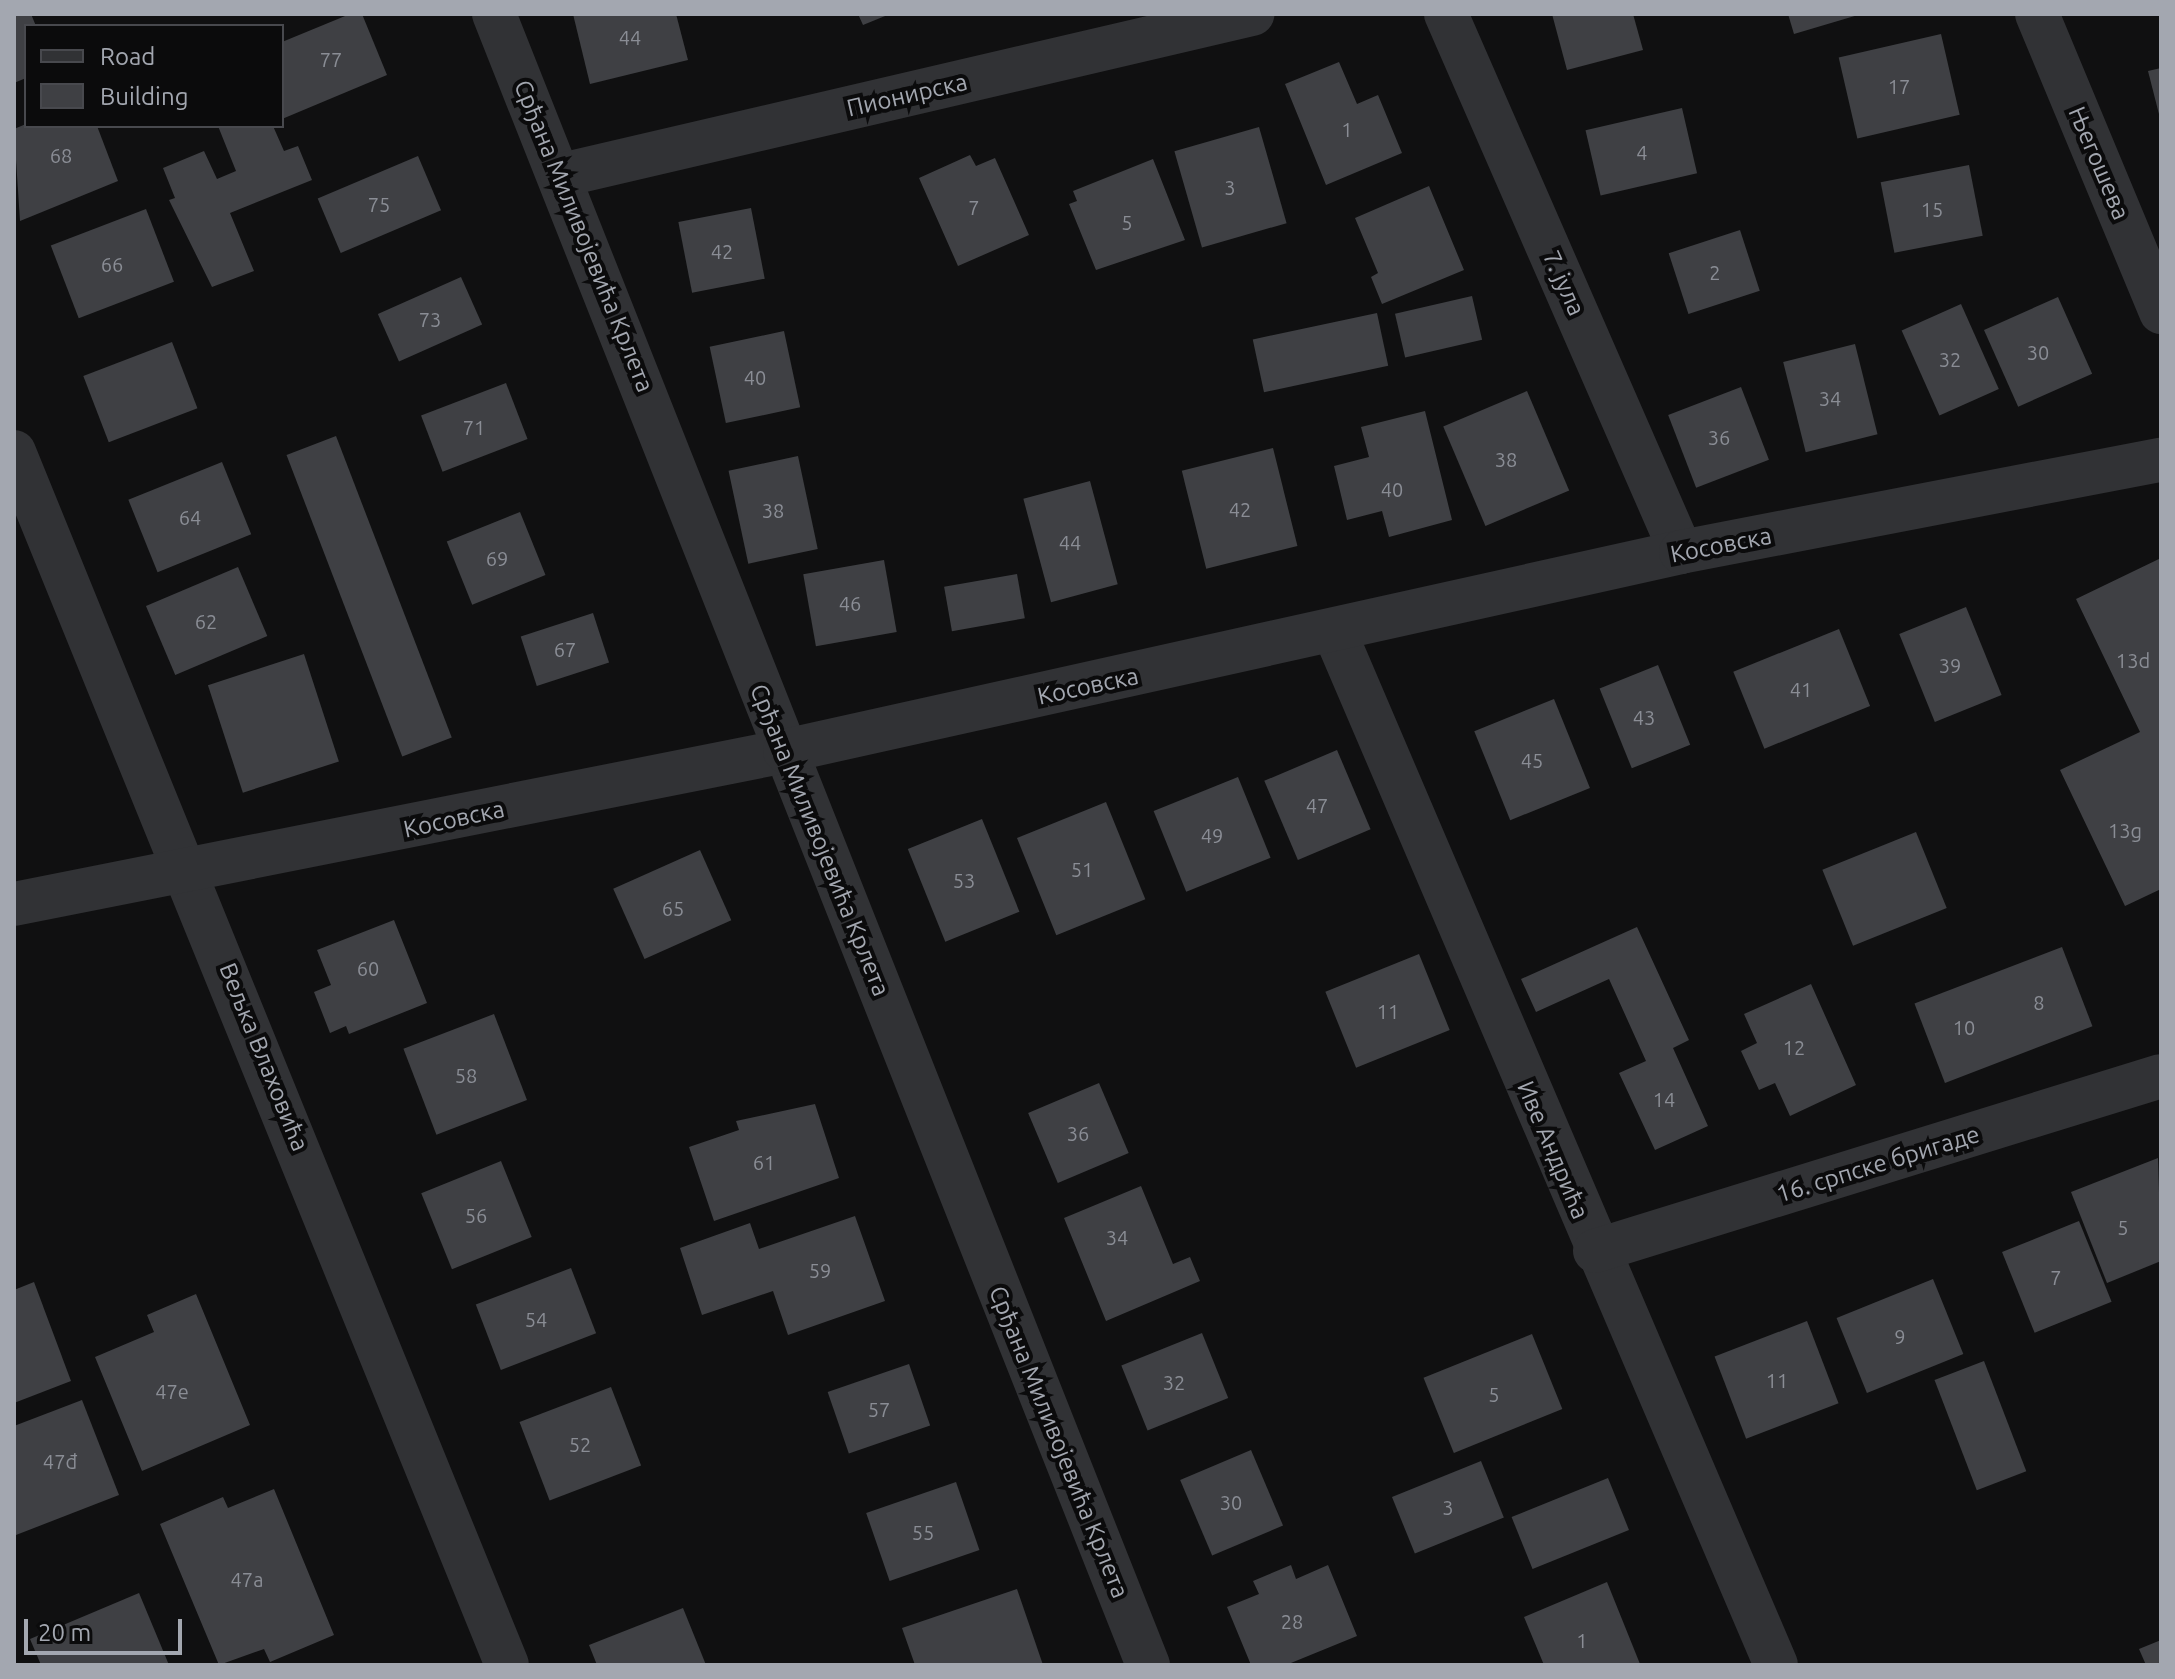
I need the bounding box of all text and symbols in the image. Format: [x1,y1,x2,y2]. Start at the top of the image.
legend [24,24,284,128]
house number: 44 [619,25,641,49]
text: Road [100,43,155,70]
house number: 77 [320,47,342,71]
street label: Пионирска [844,67,970,123]
house number: 17 [1888,74,1910,98]
street label: Срђана Миливојевића Крлета [508,76,660,396]
text: Building [100,83,188,110]
street label: Његошева [2062,102,2136,224]
house number: 1 [1341,117,1353,141]
house number: 4 [1636,140,1648,164]
house number: 68 [50,143,72,167]
house number: 3 [1224,175,1236,199]
house number: 75 [368,192,390,216]
house number: 7 [968,195,980,219]
house number: 15 [1921,197,1943,221]
house number: 5 [1121,210,1133,234]
house number: 42 [711,239,733,263]
street label: 7. јула [1537,246,1591,320]
house number: 66 [101,252,123,276]
house number: 2 [1709,260,1721,284]
house number: 73 [419,307,441,331]
house number: 30 [2027,340,2049,364]
house number: 32 [1939,347,1961,371]
house number: 40 [744,365,766,389]
house number: 34 [1819,386,1841,410]
house number: 71 [463,415,485,439]
house number: 36 [1708,425,1730,449]
house number: 38 [1495,447,1517,471]
house number: 40 [1381,477,1403,501]
house number: 42 [1229,497,1251,521]
house number: 38 [762,498,784,522]
house number: 64 [179,505,201,529]
street label: Косовска [1668,521,1774,569]
house number: 44 [1059,530,1081,554]
house number: 69 [486,546,508,570]
house number: 46 [839,591,861,615]
house number: 62 [195,609,217,633]
house number: 67 [554,637,576,661]
house number: 13d [2116,648,2150,672]
house number: 39 [1939,653,1961,677]
street label: Косовска [1035,661,1141,711]
house number: 41 [1790,677,1812,701]
street label: Срђана Миливојевића Крлета [744,680,896,1000]
house number: 43 [1633,705,1655,729]
house number: 45 [1521,748,1543,772]
house number: 47 [1306,793,1328,817]
street label: Косовска [401,794,507,844]
house number: 13g [2108,818,2142,842]
house number: 49 [1201,823,1223,847]
house number: 51 [1071,857,1093,881]
house number: 53 [953,868,975,892]
house number: 65 [662,896,684,920]
house number: 60 [357,956,379,980]
street label: Вељка Влаховића [213,959,315,1155]
house number: 8 [2033,990,2045,1014]
house number: 11 [1377,999,1399,1023]
house number: 10 [1953,1015,1975,1039]
house number: 12 [1783,1035,1805,1059]
house number: 58 [455,1063,477,1087]
street label: Иве Андрића [1511,1077,1595,1223]
house number: 14 [1653,1087,1675,1111]
street label: 16. српске бригаде [1773,1119,1983,1209]
house number: 36 [1067,1121,1089,1145]
house number: 61 [753,1150,775,1174]
house number: 56 [465,1203,487,1227]
house number: 5 [2117,1215,2129,1239]
house number: 34 [1106,1225,1128,1249]
house number: 59 [809,1258,831,1282]
house number: 7 [2050,1265,2062,1289]
street label: Срђана Миливојевића Крлета [983,1282,1135,1602]
house number: 54 [525,1307,547,1331]
house number: 9 [1894,1324,1906,1348]
house number: 11 [1766,1368,1788,1392]
house number: 32 [1163,1370,1185,1394]
house number: 47e [155,1379,189,1403]
house number: 5 [1488,1382,1500,1406]
house number: 57 [868,1397,890,1421]
house number: 52 [569,1432,591,1456]
house number: 47đ [43,1449,77,1473]
house number: 30 [1220,1490,1242,1514]
house number: 3 [1442,1495,1454,1519]
house number: 55 [912,1520,934,1544]
house number: 47a [231,1567,263,1591]
scale bar [28,1603,186,1653]
house number: 28 [1281,1609,1303,1633]
text: 20 m [38,1619,91,1646]
house number: 1 [1576,1628,1588,1652]

